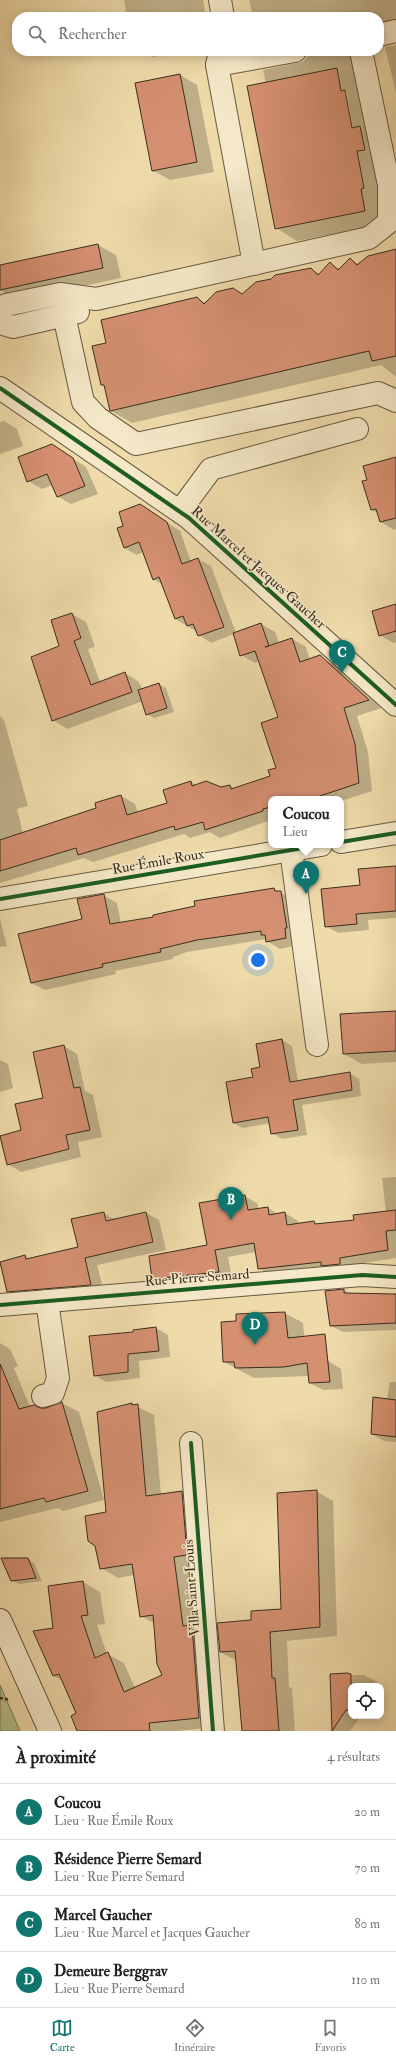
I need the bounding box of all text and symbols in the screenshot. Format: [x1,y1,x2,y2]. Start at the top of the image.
search box [12,12,384,56]
icon: search [26,23,48,45]
text: Rechercher [58,25,126,44]
street label: Rue Marcel et Jacques Gaucher [188,502,330,633]
pin: C [329,640,355,673]
popup [268,796,344,848]
text: Coucou [283,805,329,824]
text: Lieu [283,824,308,840]
street label: Rue Émile Roux [111,845,206,878]
pin: A [293,861,319,894]
your location [248,950,268,970]
pin: B [218,1187,244,1220]
street label: Rue Pierre Semard [144,1265,250,1290]
pin: D [242,1312,268,1345]
street label: Villa Saint-Louis [180,1539,203,1637]
map controls [348,1683,384,1719]
button: locate [348,1683,384,1719]
text: À proximité [16,1747,96,1768]
text: 4 résultats [327,1749,380,1765]
text: Coucou [54,1794,101,1813]
text: A [25,1804,33,1820]
text: 20 m [354,1804,380,1820]
text: Lieu · Rue Émile Roux [54,1813,173,1829]
text: Résidence Pierre Semard [54,1850,202,1869]
text: B [25,1860,33,1876]
text: 70 m [355,1860,380,1876]
text: Lieu · Rue Pierre Semard [54,1869,185,1885]
text: Marcel Gaucher [54,1906,152,1925]
text: C [24,1916,34,1932]
text: 80 m [354,1916,380,1932]
text: Lieu · Rue Marcel et Jacques Gaucher [54,1925,250,1941]
text: Demeure Berggrav [54,1962,167,1981]
text: D [24,1972,34,1988]
text: 110 m [351,1972,380,1988]
text: Lieu · Rue Pierre Semard [54,1981,185,1997]
tab: Carte [50,2017,75,2054]
tab: Itinéraire [174,2017,215,2054]
tab: Favoris [315,2017,346,2054]

